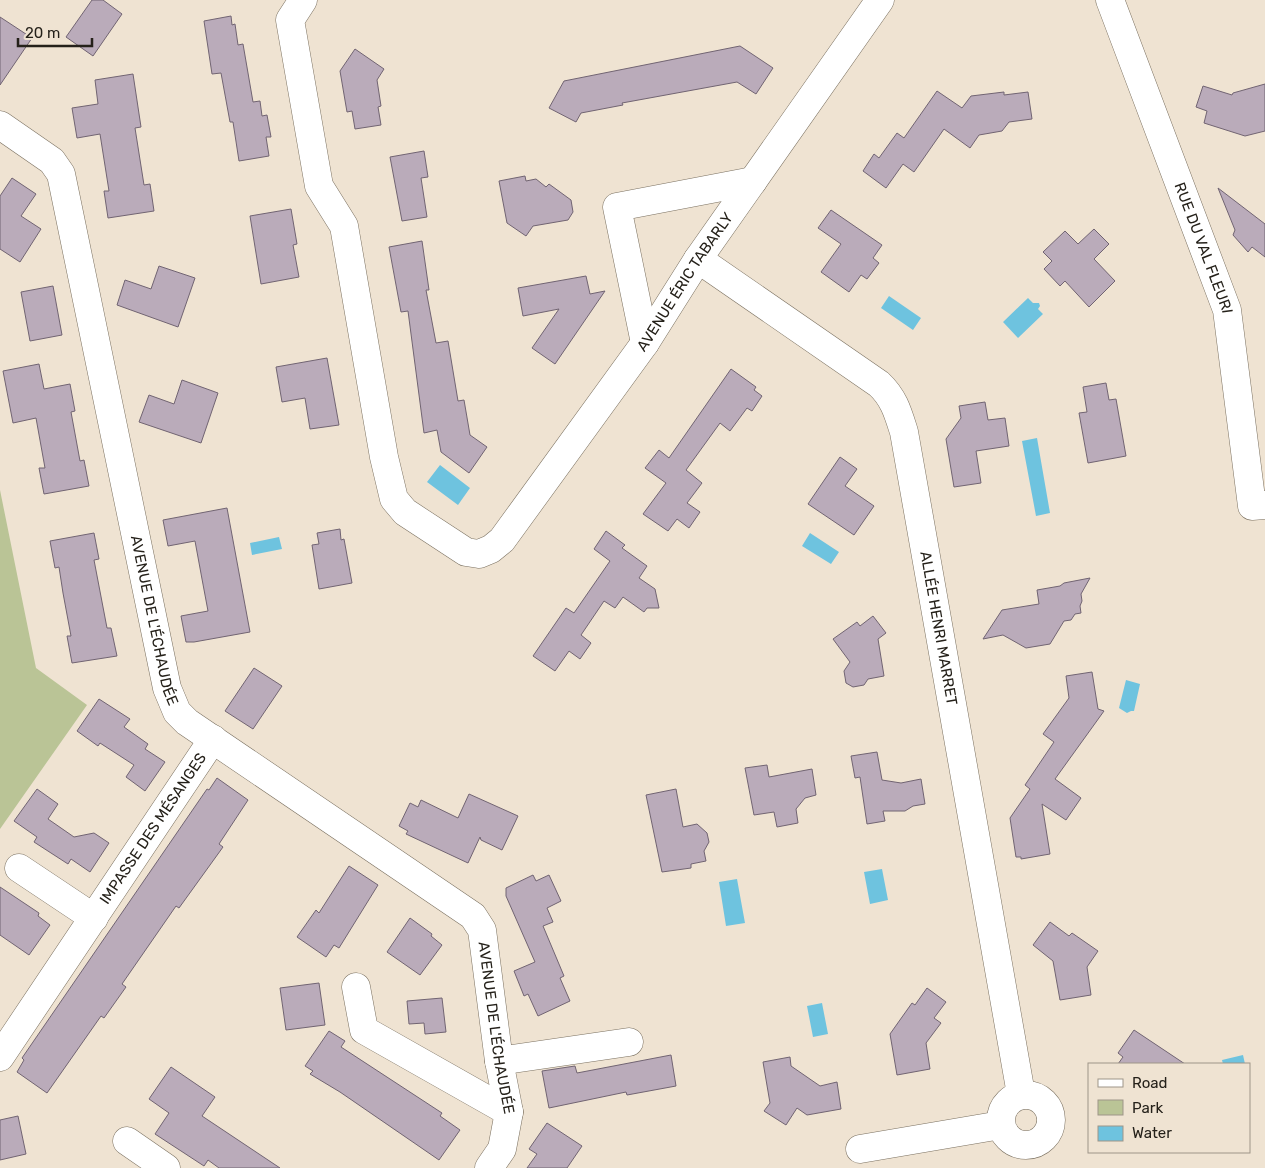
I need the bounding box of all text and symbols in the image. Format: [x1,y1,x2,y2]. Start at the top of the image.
scale bar [18,15,91,47]
text: 20 m [25,24,60,42]
street label: RUE DU VAL FLEURI [1171,180,1236,314]
street label: AVENUE ÉRIC TABARLY [633,209,737,355]
street label: AVENUE DE L'ÉCHAUDÉE [127,534,182,708]
street label: ALLÉE HENRI MARRET [916,550,961,707]
street label: IMPASSE DES MÉSANGES [96,749,210,908]
street label: AVENUE DE L'ÉCHAUDÉE [475,941,518,1115]
legend [1088,1063,1250,1153]
text: Road [1132,1074,1168,1092]
text: Park [1132,1099,1163,1117]
text: Water [1132,1124,1172,1142]

